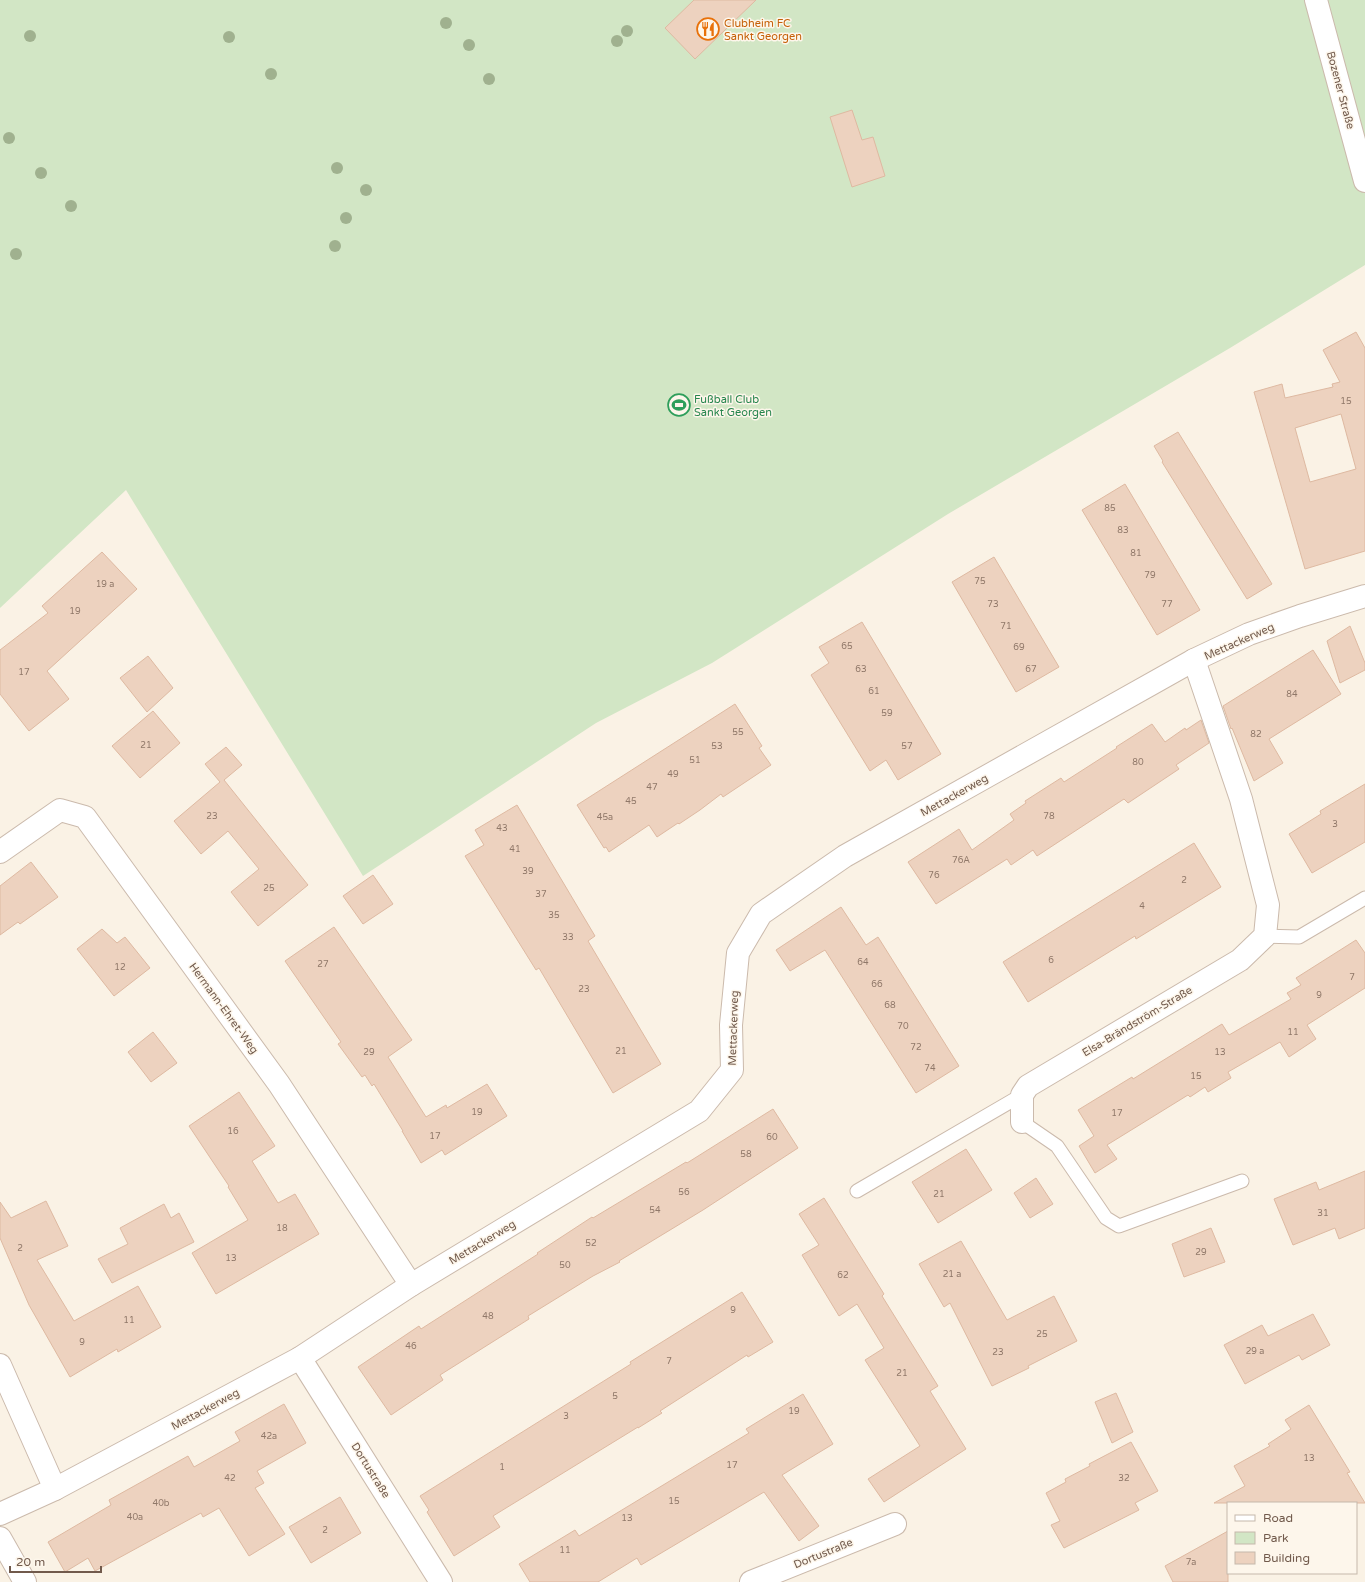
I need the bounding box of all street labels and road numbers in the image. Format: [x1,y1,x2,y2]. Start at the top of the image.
street label: Bozener Straße [1324,50,1357,130]
street label: Mettackerweg [1202,620,1276,663]
street label: Mettackerweg [918,771,990,819]
street label: Hermann-Ehret-Weg [186,960,261,1056]
street label: Elsa-Brändström-Straße [1080,983,1195,1059]
street label: Mettackerweg [726,990,741,1066]
street label: Mettackerweg [447,1217,518,1267]
street label: Mettackerweg [169,1386,242,1433]
street label: Dortustraße [348,1440,393,1500]
street label: Dortustraße [792,1536,855,1571]

